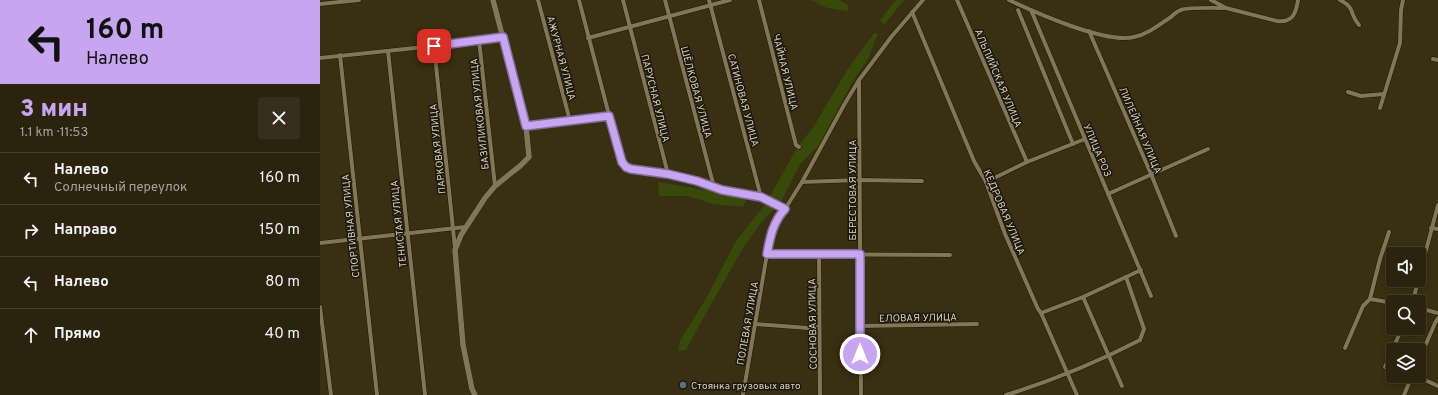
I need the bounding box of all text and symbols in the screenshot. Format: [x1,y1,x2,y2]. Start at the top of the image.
text: 160 m [86,13,164,49]
street label: АЖУРНАЯ УЛИЦА [543,15,578,102]
icon: left [20,16,72,68]
street label: АЛЬПИЙСКАЯ УЛИЦА [971,27,1024,130]
pin [417,29,451,63]
street label: ЧАЙНАЯ УЛИЦА [769,33,800,112]
icon: arrive [423,35,445,57]
street label: ШЁЛКОВАЯ УЛИЦА [677,45,714,140]
text: Налево [86,48,149,71]
street label: САТИНОВАЯ УЛИЦА [724,52,761,149]
street label: ПАРУСНАЯ УЛИЦА [637,53,672,144]
street label: БАЗИЛИКОВАЯ УЛИЦА [468,57,493,170]
street label: ЛИЛЕЙНАЯ УЛИЦА [1115,85,1164,176]
text: 3 мин [20,95,88,125]
button: close [258,97,300,139]
street label: ПАРКОВАЯ УЛИЦА [427,103,450,195]
street label: УЛИЦА РОЗ [1080,122,1114,179]
text: 1.1 km · 11:53 [20,125,88,141]
street label: БЕРЕСТОВАЯ УЛИЦА [847,139,860,241]
text: Налево [54,161,109,180]
icon: left [20,168,42,190]
street label: КЕДРОВАЯ УЛИЦА [980,168,1028,258]
text: 160 m [260,169,300,188]
street label: СПОРТИВНАЯ УЛИЦА [340,173,363,278]
street label: ТЕНИСТАЯ УЛИЦА [388,179,411,268]
text: Солнечный переулок [54,180,187,196]
icon: right [20,220,42,242]
text: Направо [54,221,117,240]
text: 150 m [259,221,300,240]
map controls [1386,247,1426,383]
button: sound [1386,247,1426,287]
icon: left [20,272,42,294]
text: Налево [54,273,109,292]
text: 80 m [265,273,300,292]
street label: СОСНОВАЯ УЛИЦА [806,278,821,370]
street label: ПОЛЕВАЯ УЛИЦА [735,280,762,366]
button: search [1386,295,1426,335]
street label: ЕЛОВАЯ УЛИЦА [879,311,957,326]
icon: ahead [20,324,42,346]
text: Прямо [54,325,101,344]
text: 40 m [265,325,300,344]
position arrow [839,333,881,375]
button: layers [1386,343,1426,383]
marker: Стоянка грузовых авто [678,380,688,390]
place label: Стоянка грузовых авто [691,380,801,393]

